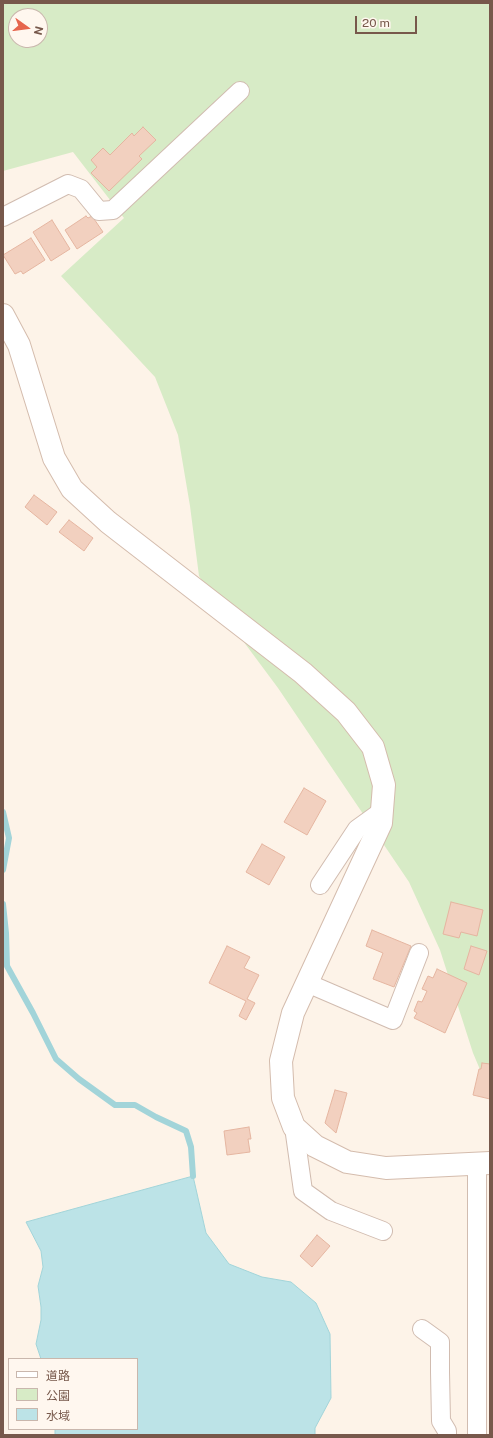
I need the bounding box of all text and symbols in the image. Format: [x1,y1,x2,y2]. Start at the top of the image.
north arrow [8,8,48,48]
scale bar [357,8,419,34]
text: 20 m [362,16,390,30]
text: N [32,25,46,36]
legend [8,1358,138,1430]
text: 道路 [46,1369,70,1383]
text: 公園 [46,1389,70,1403]
text: 水域 [46,1409,70,1423]

